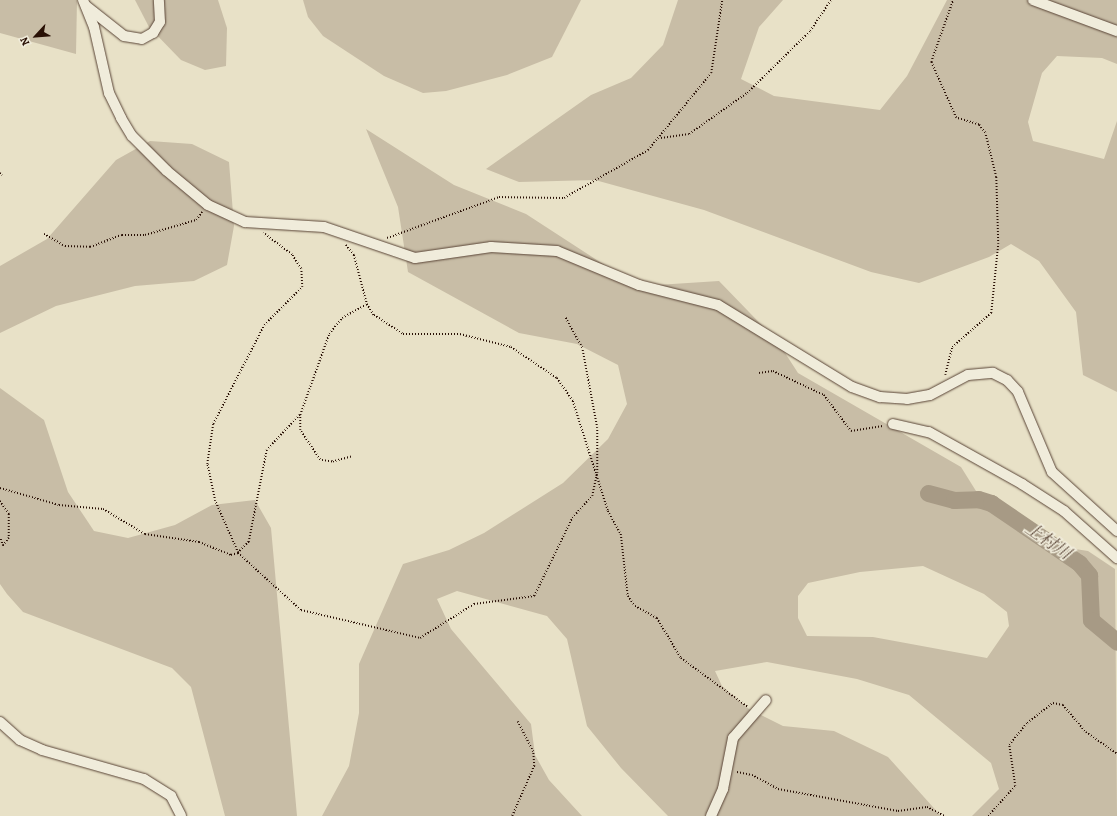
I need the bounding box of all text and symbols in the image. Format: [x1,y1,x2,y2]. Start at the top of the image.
north arrow [16,16,56,56]
text: N [16,35,33,48]
water label: 上村川 [1021,518,1075,564]

